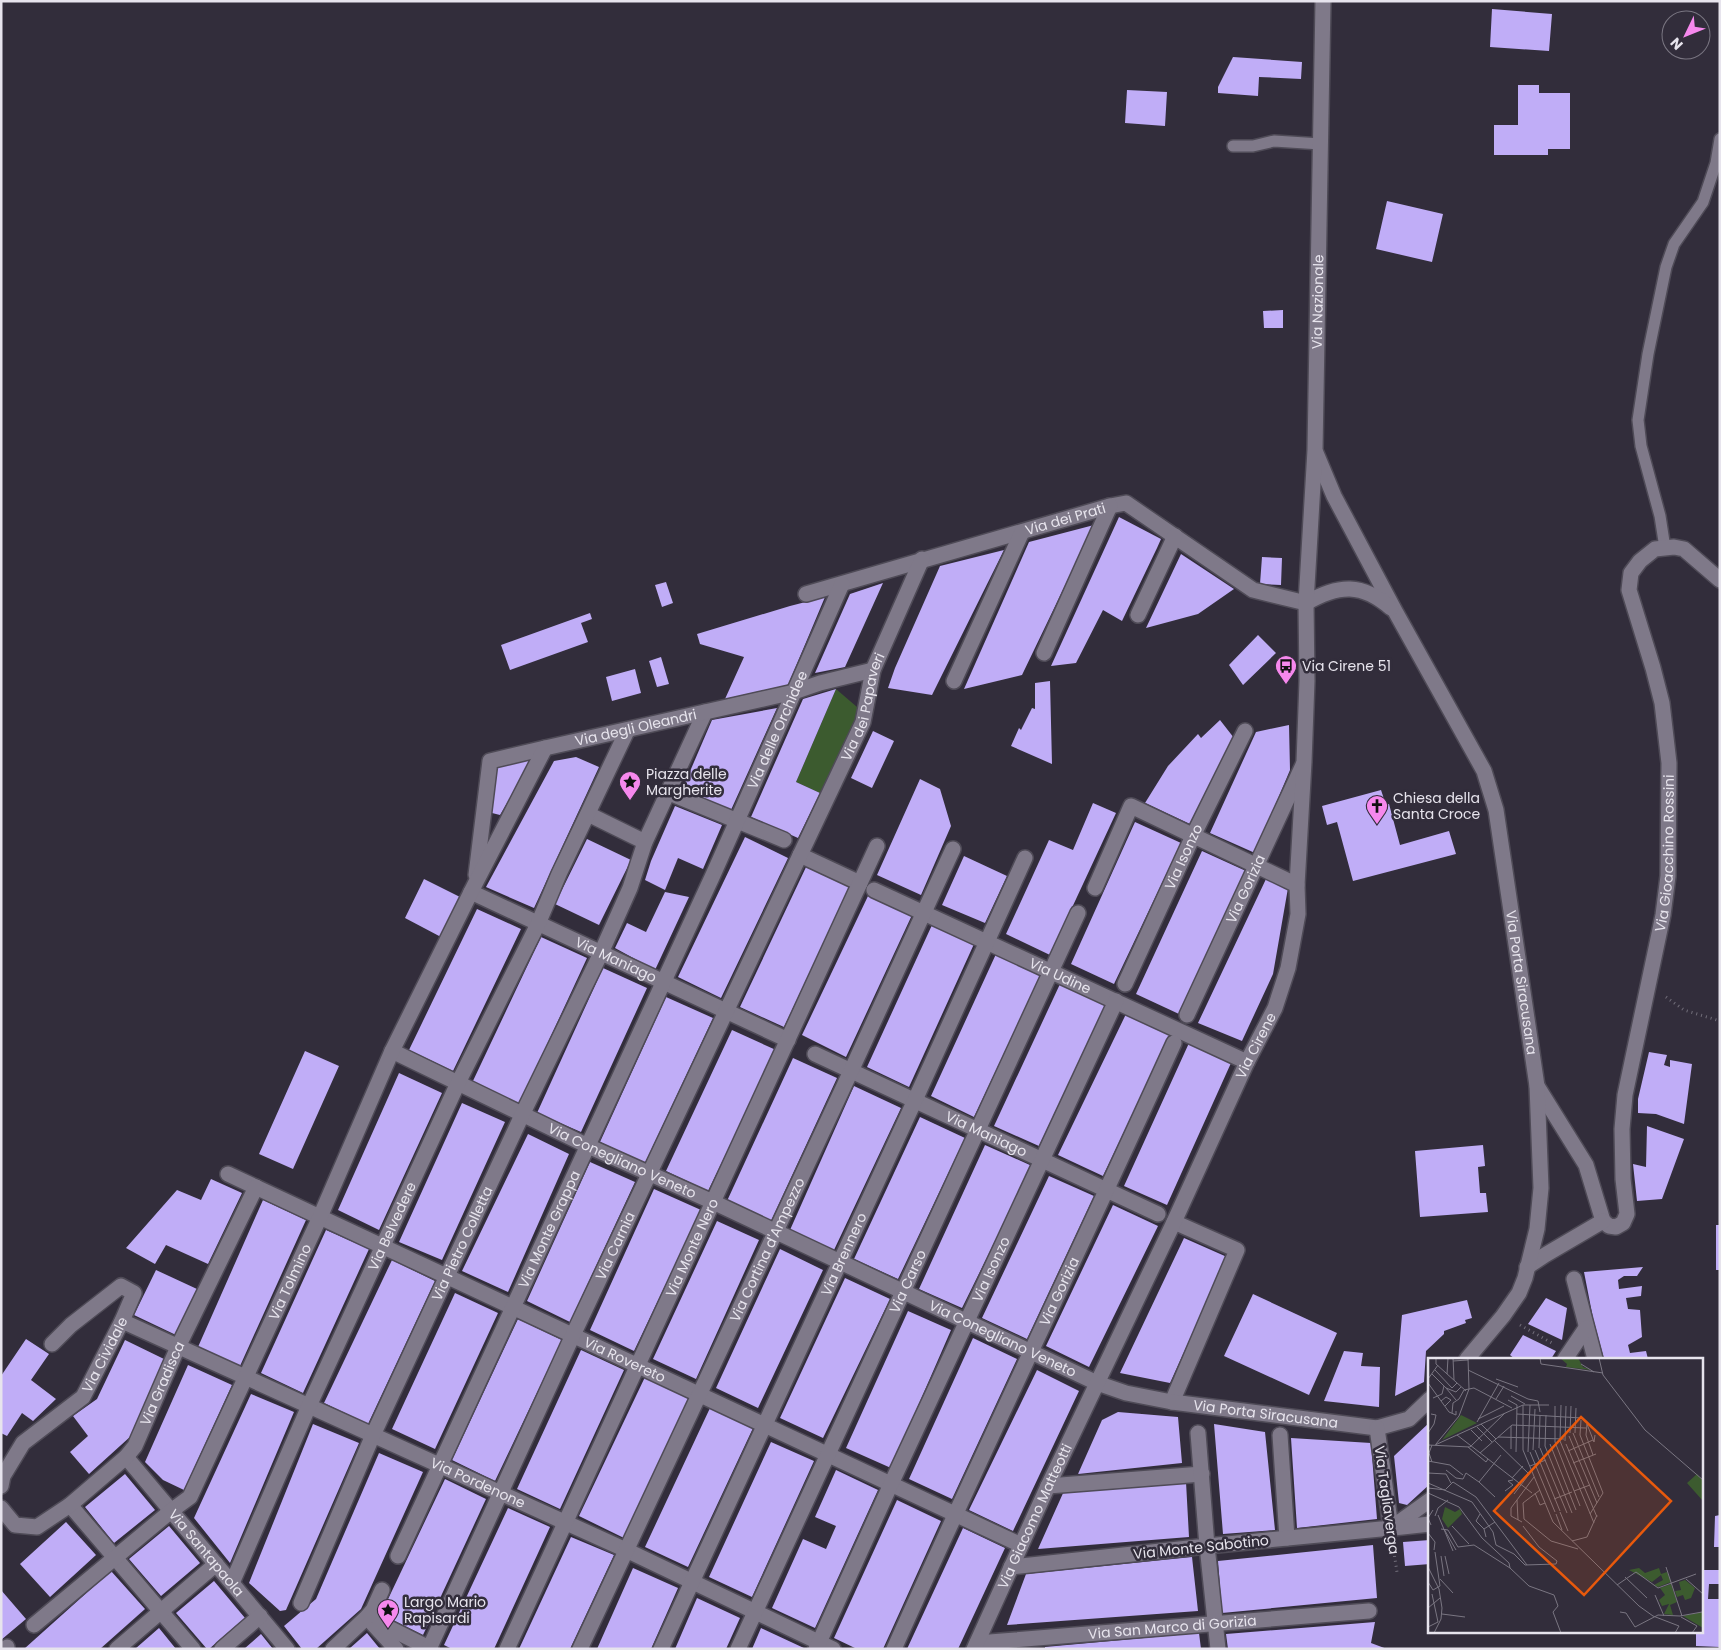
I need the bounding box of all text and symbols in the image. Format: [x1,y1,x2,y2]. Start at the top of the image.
north arrow [1661,10,1711,60]
text: N [1666,33,1687,55]
street label: Via Nazionale [1307,254,1328,349]
street label: Via dei Prati [1023,498,1108,540]
street label: Via dei Papaveri [836,649,889,764]
bus stop icon: Via Cirene 51 [1274,654,1298,685]
place label: Via Cirene 51 [1302,656,1391,676]
street label: Via delle Orchidee [742,667,812,792]
street label: Via degli Oleandri [573,704,699,751]
place label: Piazza delle Margherite [646,764,727,800]
place icon: Piazza delle Margherite [618,770,642,801]
street label: Via Gioacchino Rossini [1650,774,1679,934]
place label: Chiesa della Santa Croce [1393,788,1480,824]
church icon: Chiesa della Santa Croce [1365,794,1389,825]
street label: Via Isonzo [1160,821,1207,893]
street label: Via Gorizia [1221,851,1270,927]
street label: Via Porta Siracusana [1501,909,1542,1056]
street label: Via Maniago [572,932,660,987]
street label: Via Udine [1026,953,1095,999]
street label: Via Cirene [1231,1009,1281,1082]
street label: Via Maniago [942,1106,1030,1162]
street label: Via Conegliano Veneto [545,1118,700,1203]
street label: Via Monte Grappa [513,1167,585,1291]
street label: Via Cortina d'Ampezzo [725,1174,810,1325]
street label: Via Belvedere [363,1178,421,1274]
street label: Via Pietro Colletta [427,1183,498,1304]
street label: Via Monte Nero [661,1195,723,1300]
street label: Via Carnia [590,1208,640,1283]
street label: Via Brennero [816,1209,872,1299]
street label: Via Isonzo [967,1233,1015,1305]
street label: Via Tolmino [264,1240,316,1323]
street label: Via Carso [885,1246,931,1316]
street label: Via Gorizia [1034,1254,1084,1329]
street label: Via Conegliano Veneto [926,1295,1080,1382]
street label: Via Cividale [77,1313,133,1396]
street label: Via Rovereto [581,1332,669,1387]
street label: Via Gradisca [135,1338,189,1429]
inset map [1428,1358,1704,1632]
street label: Via Porta Siracusana [1192,1395,1339,1433]
street label: Via Giacomo Matteotti [993,1440,1077,1592]
street label: Via Tagliaverga [1369,1444,1405,1556]
street label: Via Pordenone [427,1453,529,1513]
street label: Via Santapaola [164,1505,249,1601]
street label: Via Monte Sabotino [1132,1530,1270,1564]
place label: Largo Mario Rapisardi [404,1592,486,1628]
place icon: Largo Mario Rapisardi [376,1598,400,1629]
street label: Via San Marco di Gorizia [1087,1610,1257,1644]

